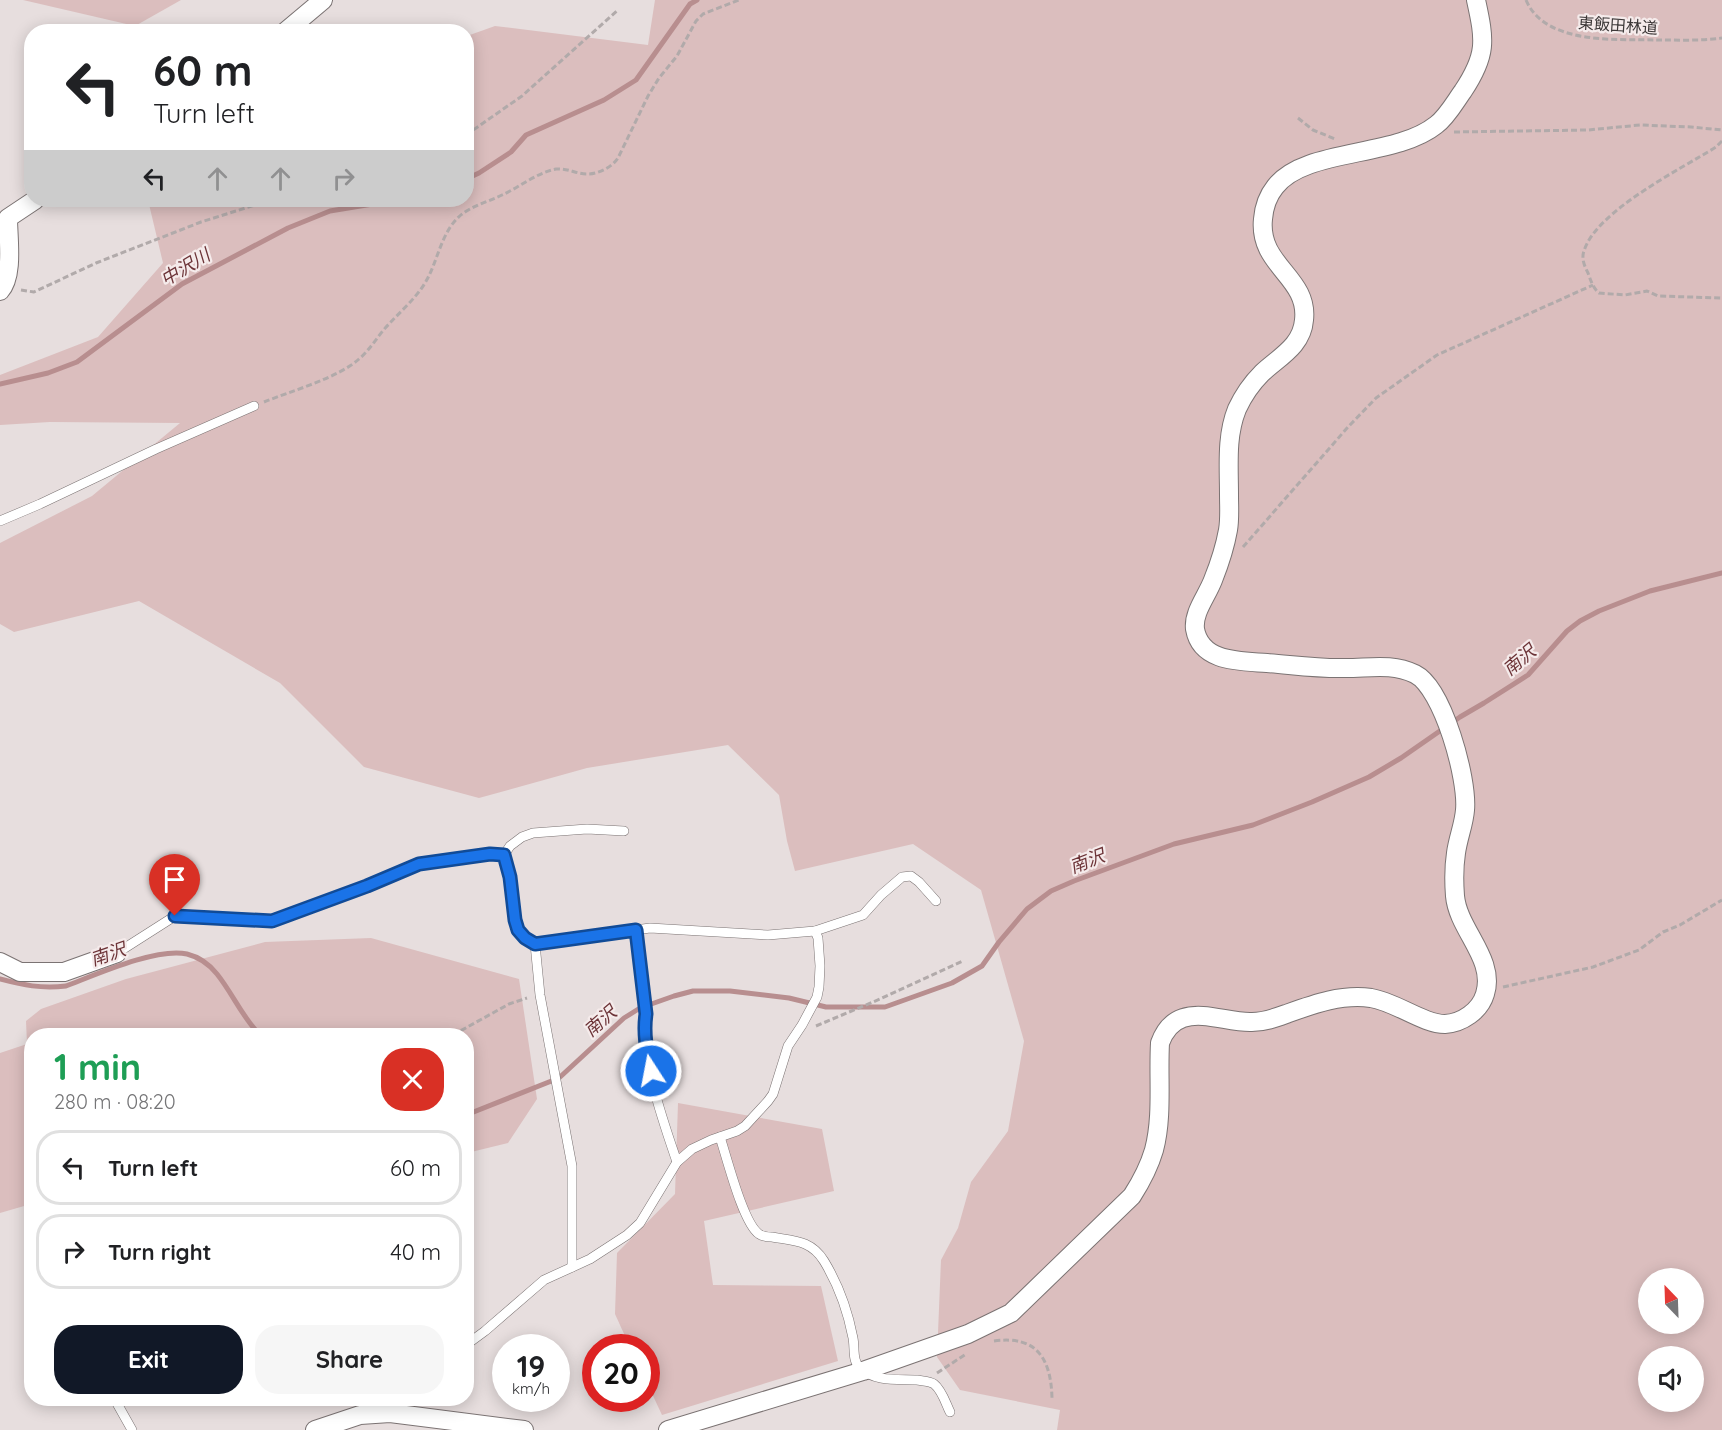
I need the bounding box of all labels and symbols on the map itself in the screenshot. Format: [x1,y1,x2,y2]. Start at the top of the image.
street label: 東飯田林道 [1577,12,1659,38]
water label: 中沢川 [156,242,216,291]
water label: 南沢 [1498,638,1542,680]
water label: 南沢 [1066,843,1110,878]
pin [149,854,200,916]
water label: 南沢 [87,937,131,971]
water label: 南沢 [579,999,623,1041]
position arrow [619,1039,683,1103]
north arrow [1638,1268,1704,1334]
speed limit sign: 20 [582,1334,660,1412]

